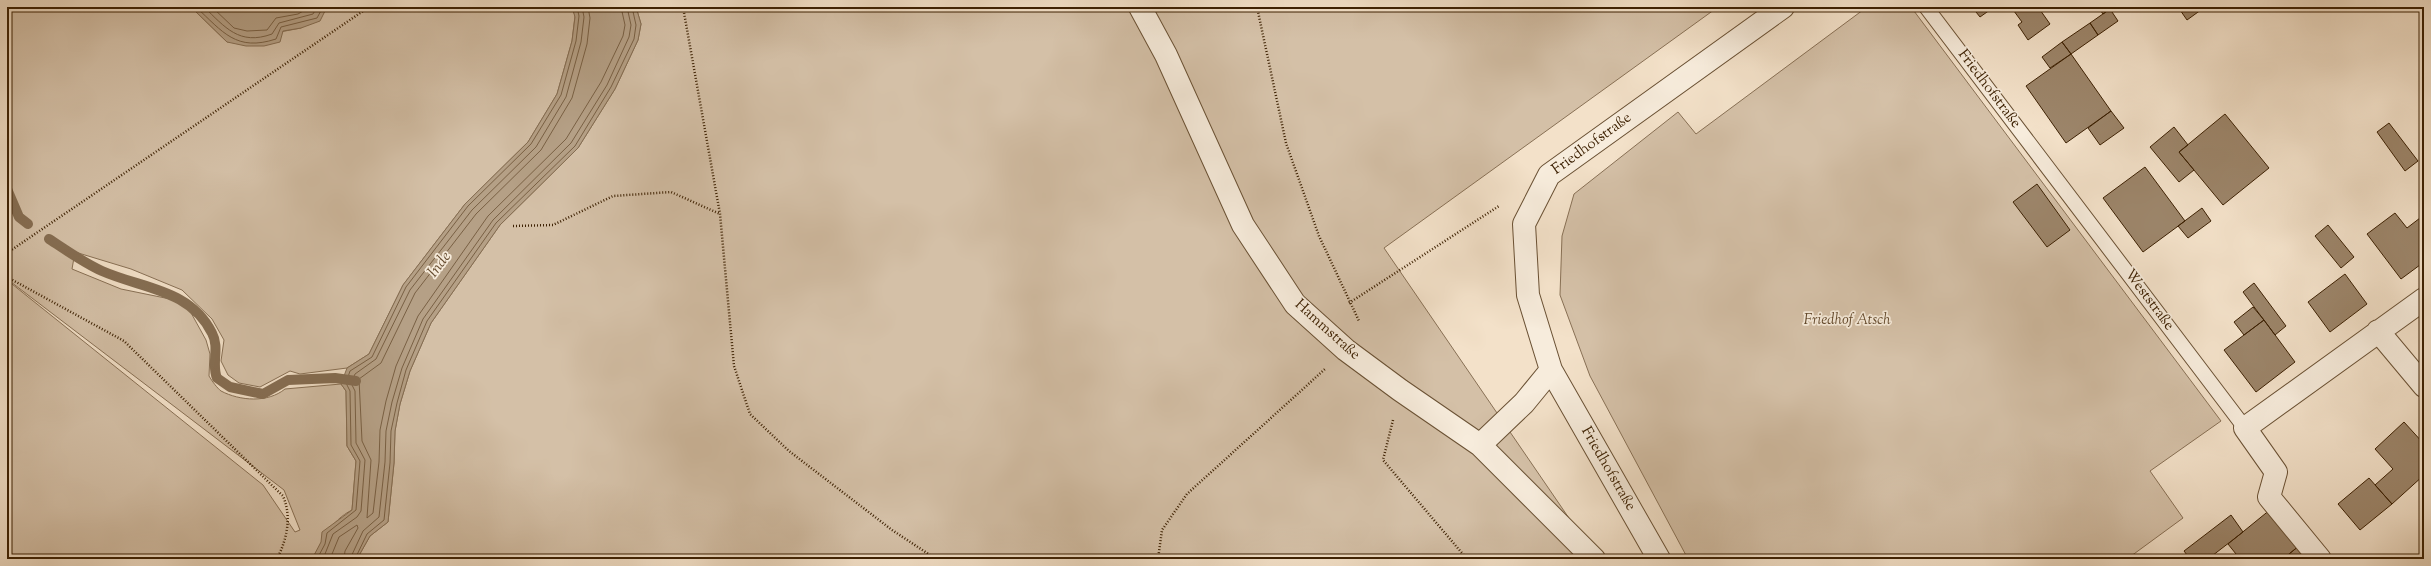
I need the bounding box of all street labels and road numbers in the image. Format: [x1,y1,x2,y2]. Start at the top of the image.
street label: Friedhofstraße [1952,45,2026,133]
street label: Friedhofstraße [1548,108,1636,180]
street label: Weststraße [2119,265,2179,335]
street label: Hammstraße [1289,295,1365,365]
street label: Friedhofstraße [1575,423,1641,515]

